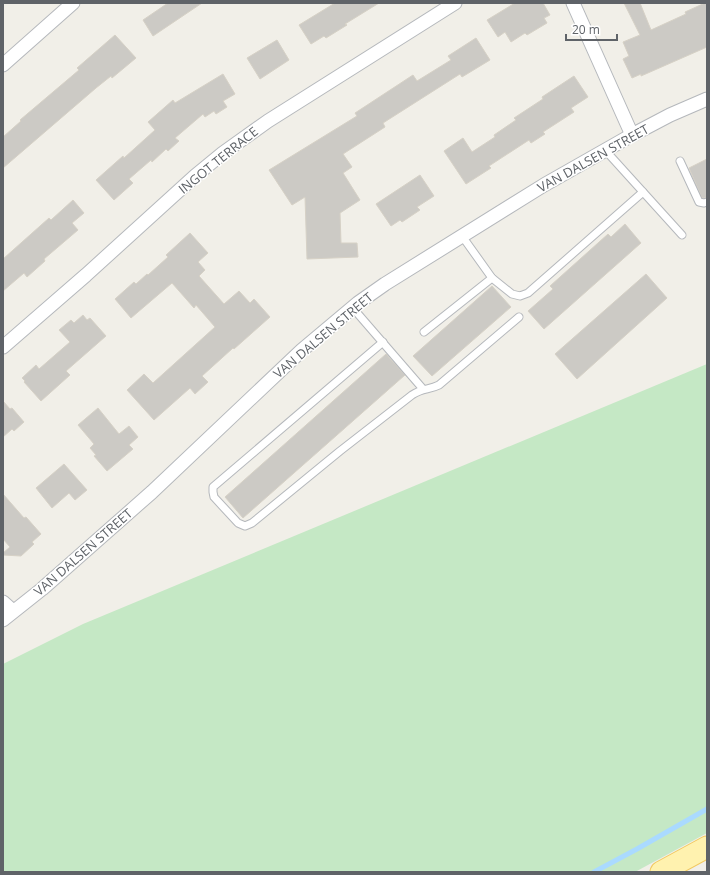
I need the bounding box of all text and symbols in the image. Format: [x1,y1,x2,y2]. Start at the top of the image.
scale bar [566,16,617,42]
text: 20 m [572,21,600,38]
street label: VAN DALSEN STREET [534,119,653,196]
street label: INGOT TERRACE [174,122,262,198]
street label: VAN DALSEN STREET [269,287,377,382]
street label: VAN DALSEN STREET [30,504,137,600]

